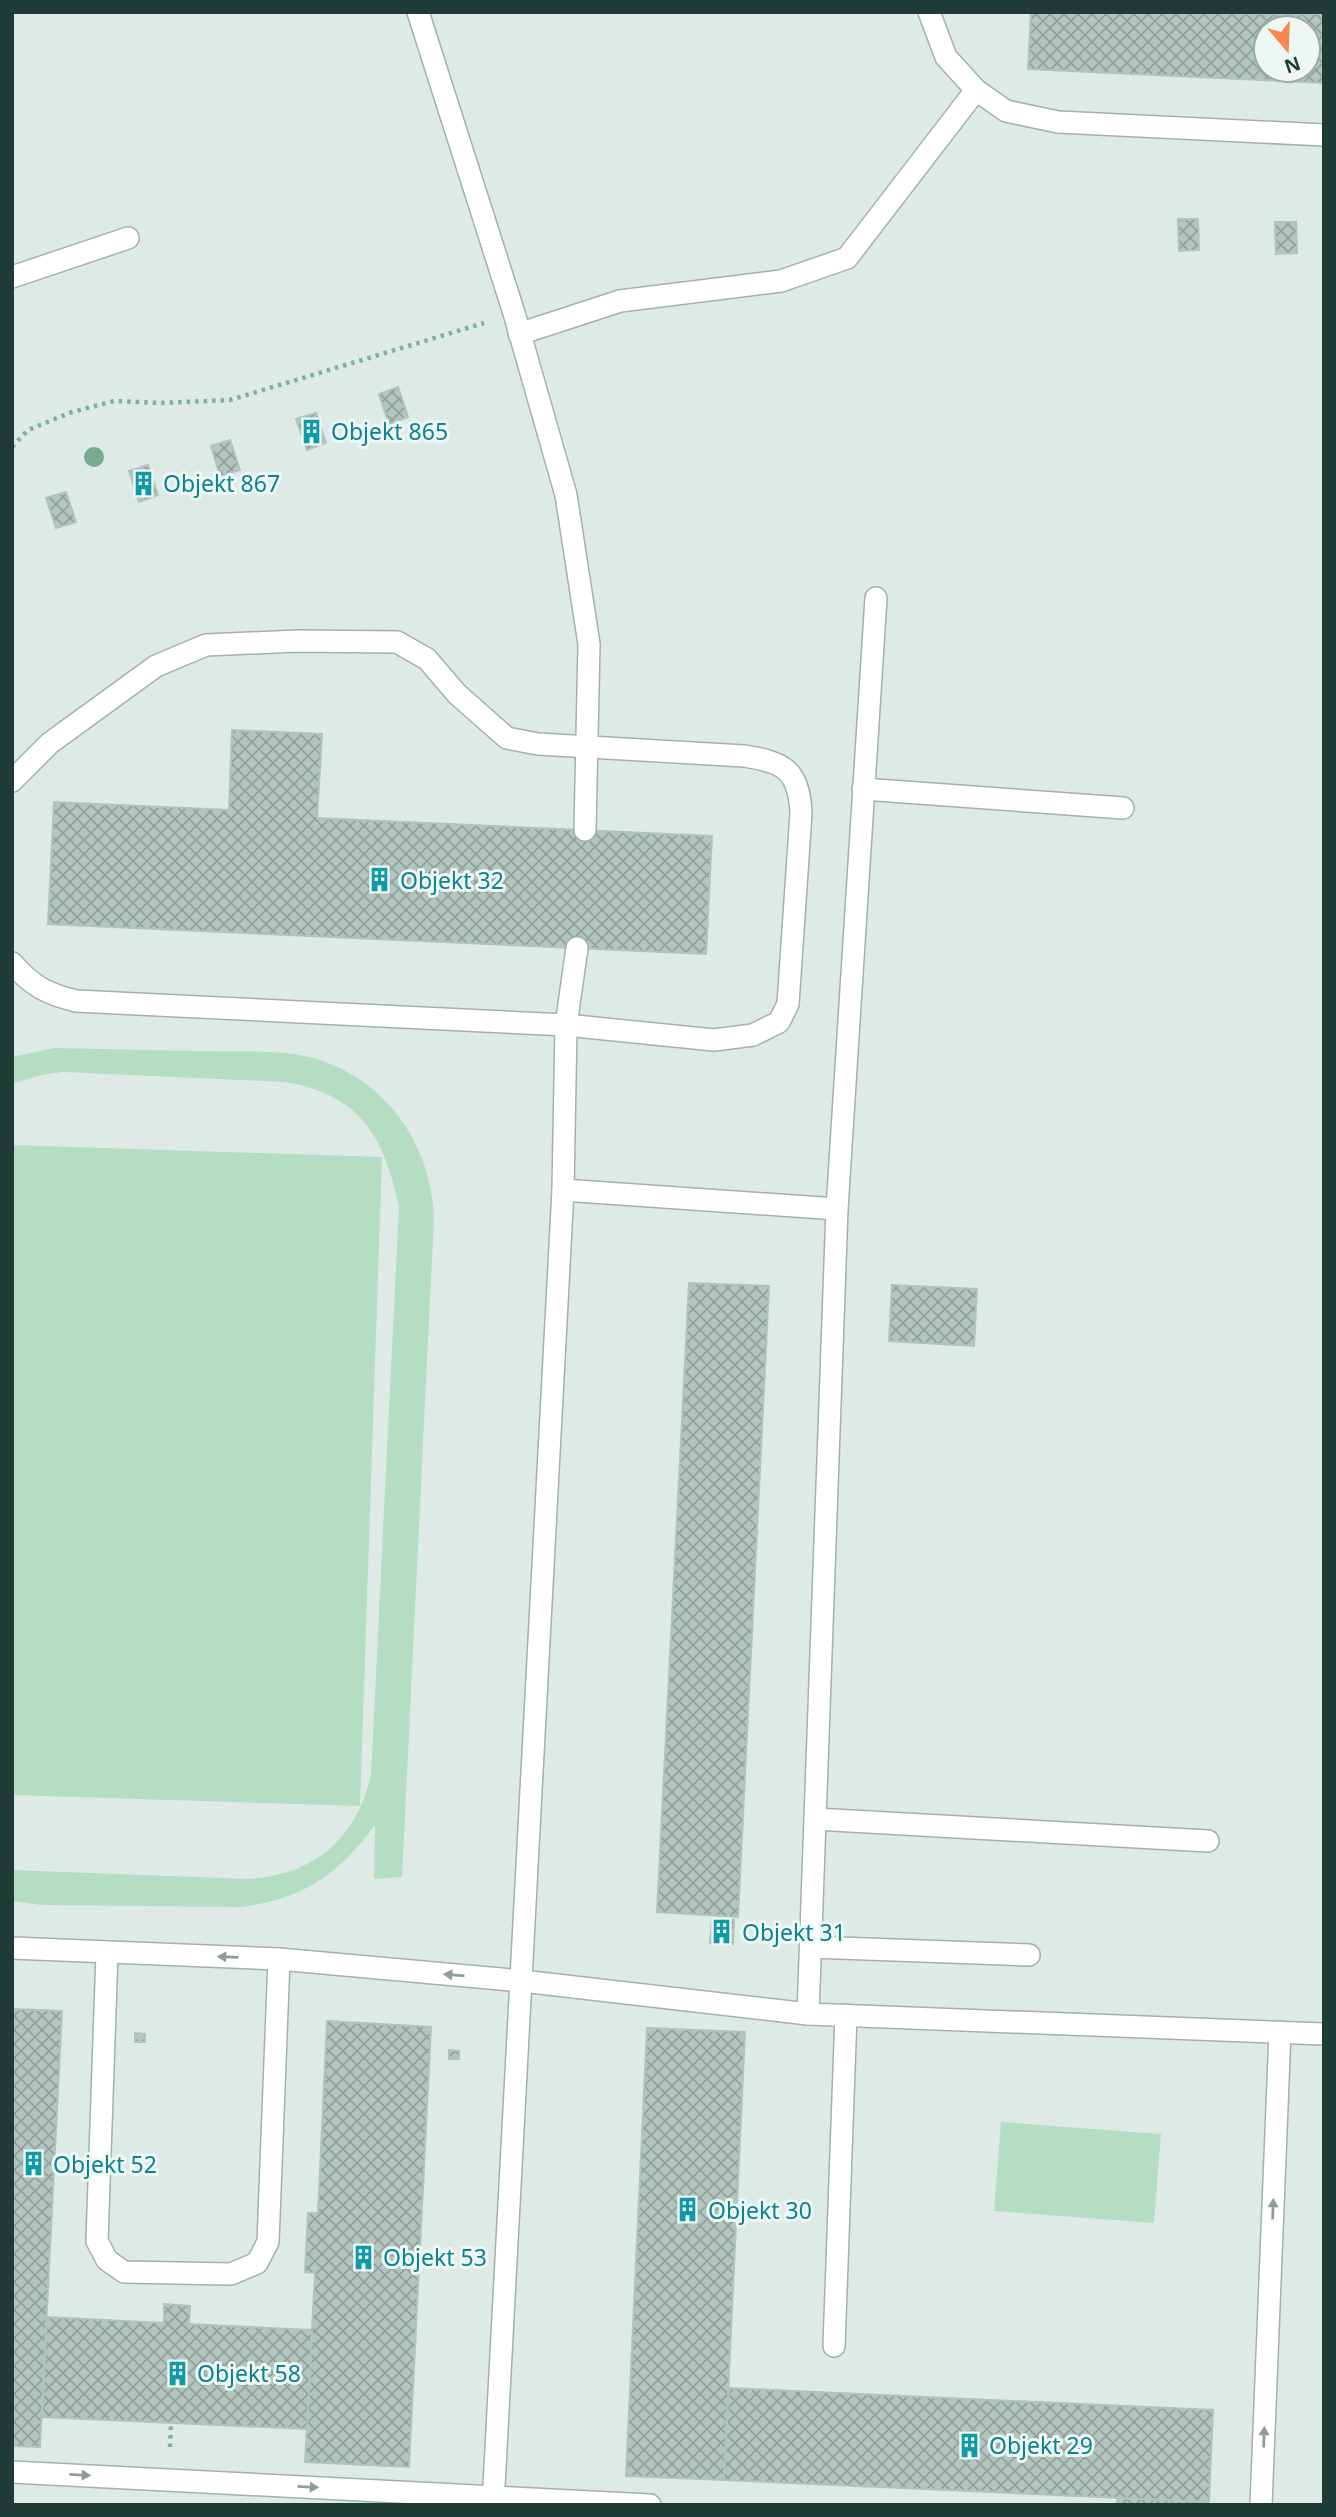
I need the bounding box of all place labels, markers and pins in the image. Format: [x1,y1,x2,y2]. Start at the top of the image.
place label: Objekt 865 [331,415,448,447]
building icon: Objekt 865 [297,417,325,445]
place label: Objekt 867 [163,467,280,499]
building icon: Objekt 867 [129,469,157,497]
place label: Objekt 32 [400,864,504,896]
building icon: Objekt 32 [366,866,394,894]
place label: Objekt 31 [742,1916,846,1948]
building icon: Objekt 31 [708,1918,736,1946]
place label: Objekt 52 [53,2148,157,2180]
building icon: Objekt 52 [19,2150,47,2178]
place label: Objekt 30 [708,2194,812,2226]
building icon: Objekt 30 [674,2196,702,2224]
place label: Objekt 53 [383,2241,487,2273]
building icon: Objekt 53 [349,2243,377,2271]
place label: Objekt 58 [197,2357,301,2389]
building icon: Objekt 58 [163,2359,191,2387]
place label: Objekt 29 [989,2429,1093,2461]
building icon: Objekt 29 [955,2431,983,2459]

